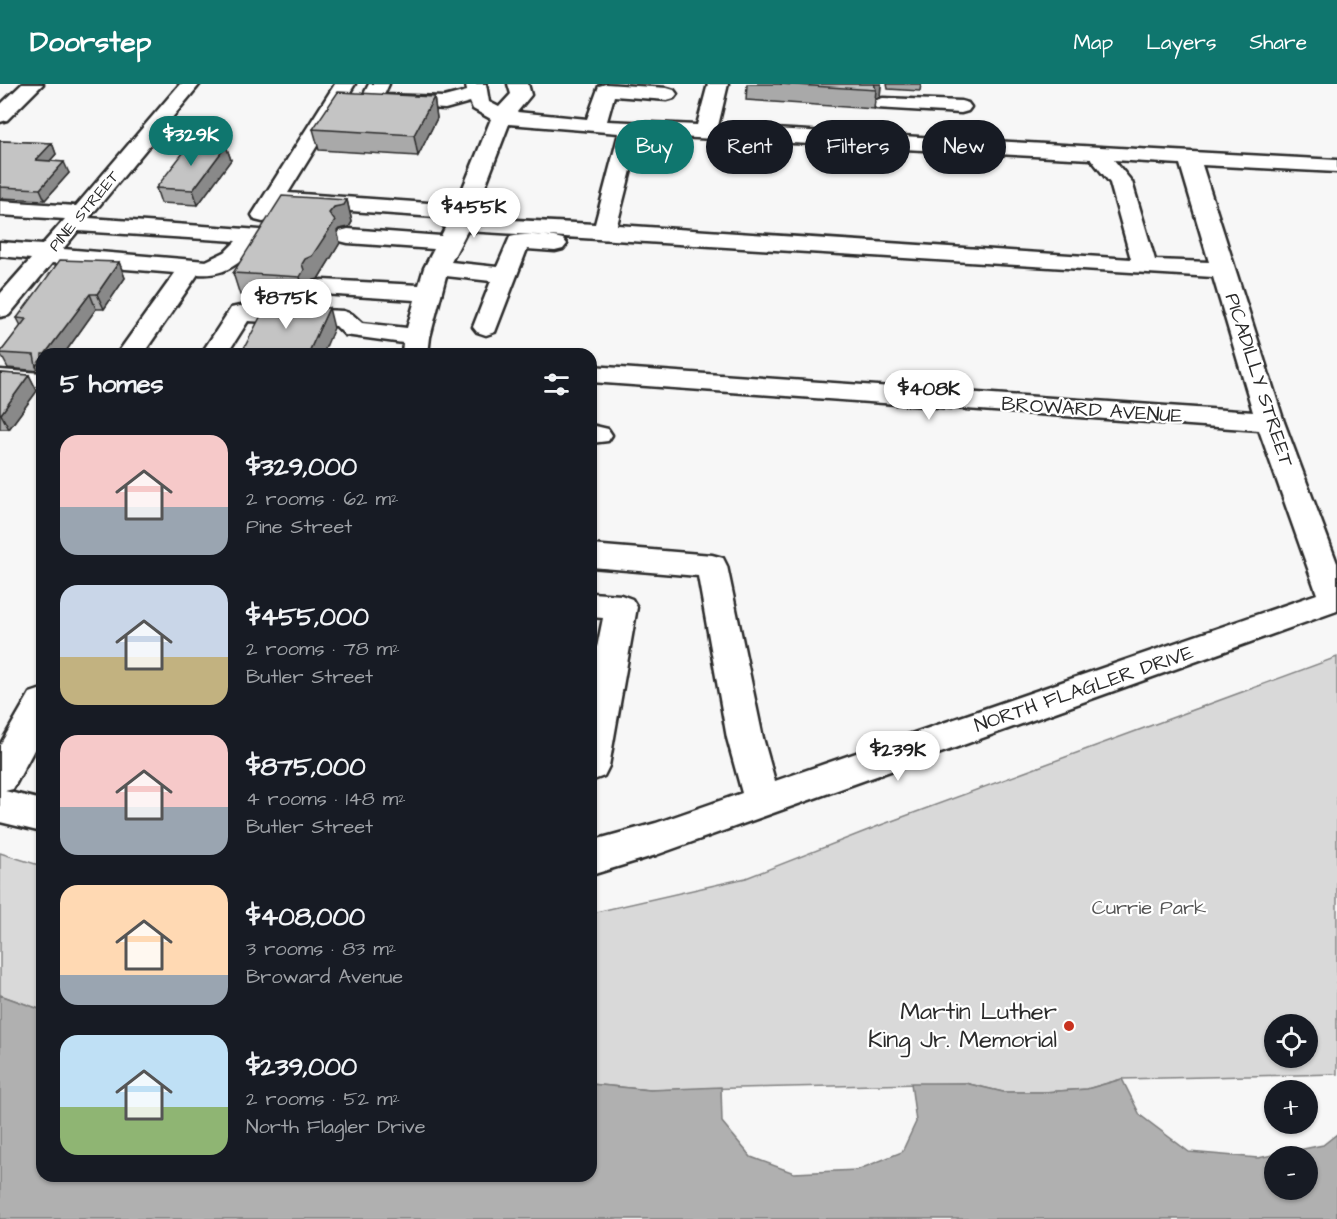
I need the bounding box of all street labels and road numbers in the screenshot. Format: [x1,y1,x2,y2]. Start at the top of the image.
street label: PINE STREET [44,166,124,256]
street label: PICADILLY STREET [1218,290,1300,471]
street label: BROWARD AVENUE [1000,390,1184,430]
street label: NORTH FLAGLER DRIVE [971,638,1197,740]

